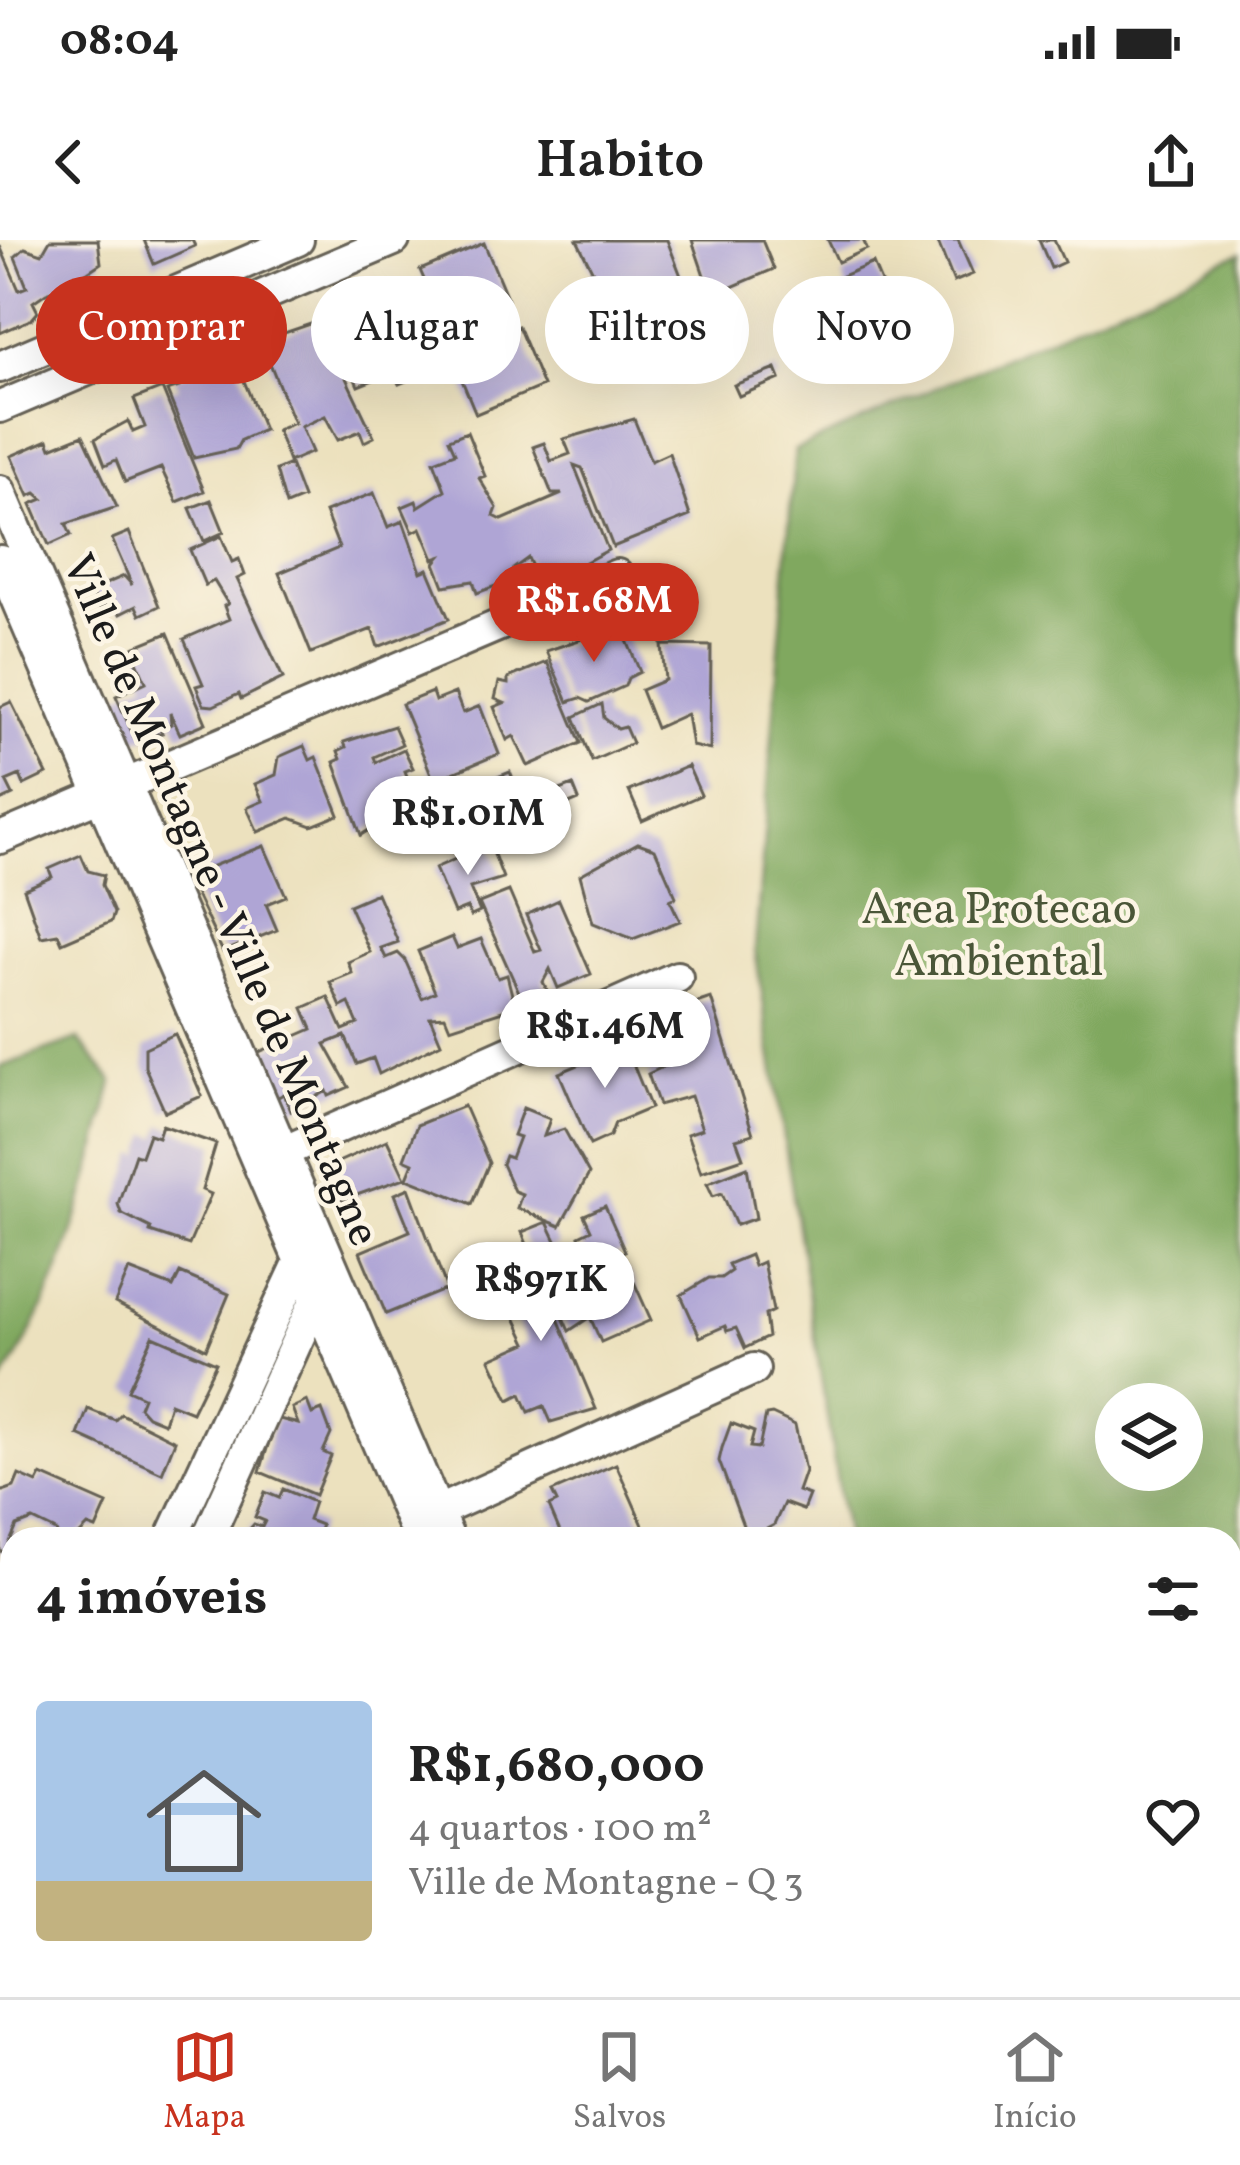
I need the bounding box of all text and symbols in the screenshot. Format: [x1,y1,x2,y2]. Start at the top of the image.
text: 08:04 [60,11,179,74]
text: Habito [536,125,704,200]
icon: back [36,129,102,195]
icon: share [1138,129,1204,195]
chip: Comprar [36,276,287,384]
chip: Alugar [311,276,521,384]
chip: Filtros [545,276,749,384]
chip: Novo [773,276,954,384]
street label: Ville de Montagne - Ville de Montagne [44,545,394,1257]
pin: R$1.68M [483,563,705,665]
text: R$1.68M [516,575,672,629]
pin: R$1.01M [357,776,579,878]
text: R$1.01M [391,788,545,842]
park label: Area Protecao Ambiental [861,880,1137,995]
pin: R$1.46M [494,989,716,1091]
text: R$1.46M [526,1001,684,1055]
pin: R$971K [443,1242,639,1344]
text: R$971K [474,1254,608,1308]
map controls [1095,1383,1203,1491]
button: layers [1095,1383,1203,1491]
text: 4 imóveis [36,1564,267,1635]
icon: filters [1140,1566,1206,1632]
text: R$1,680,000 [408,1732,705,1803]
icon: home [132,1749,276,1893]
icon: heart [1140,1788,1206,1854]
text: 4 quartos · 100 m² [408,1803,712,1857]
text: Ville de Montagne - Q 3 [408,1857,804,1911]
tab: Mapa [163,2024,246,2142]
tab: Salvos [573,2024,666,2142]
tab: Início [993,2024,1077,2142]

